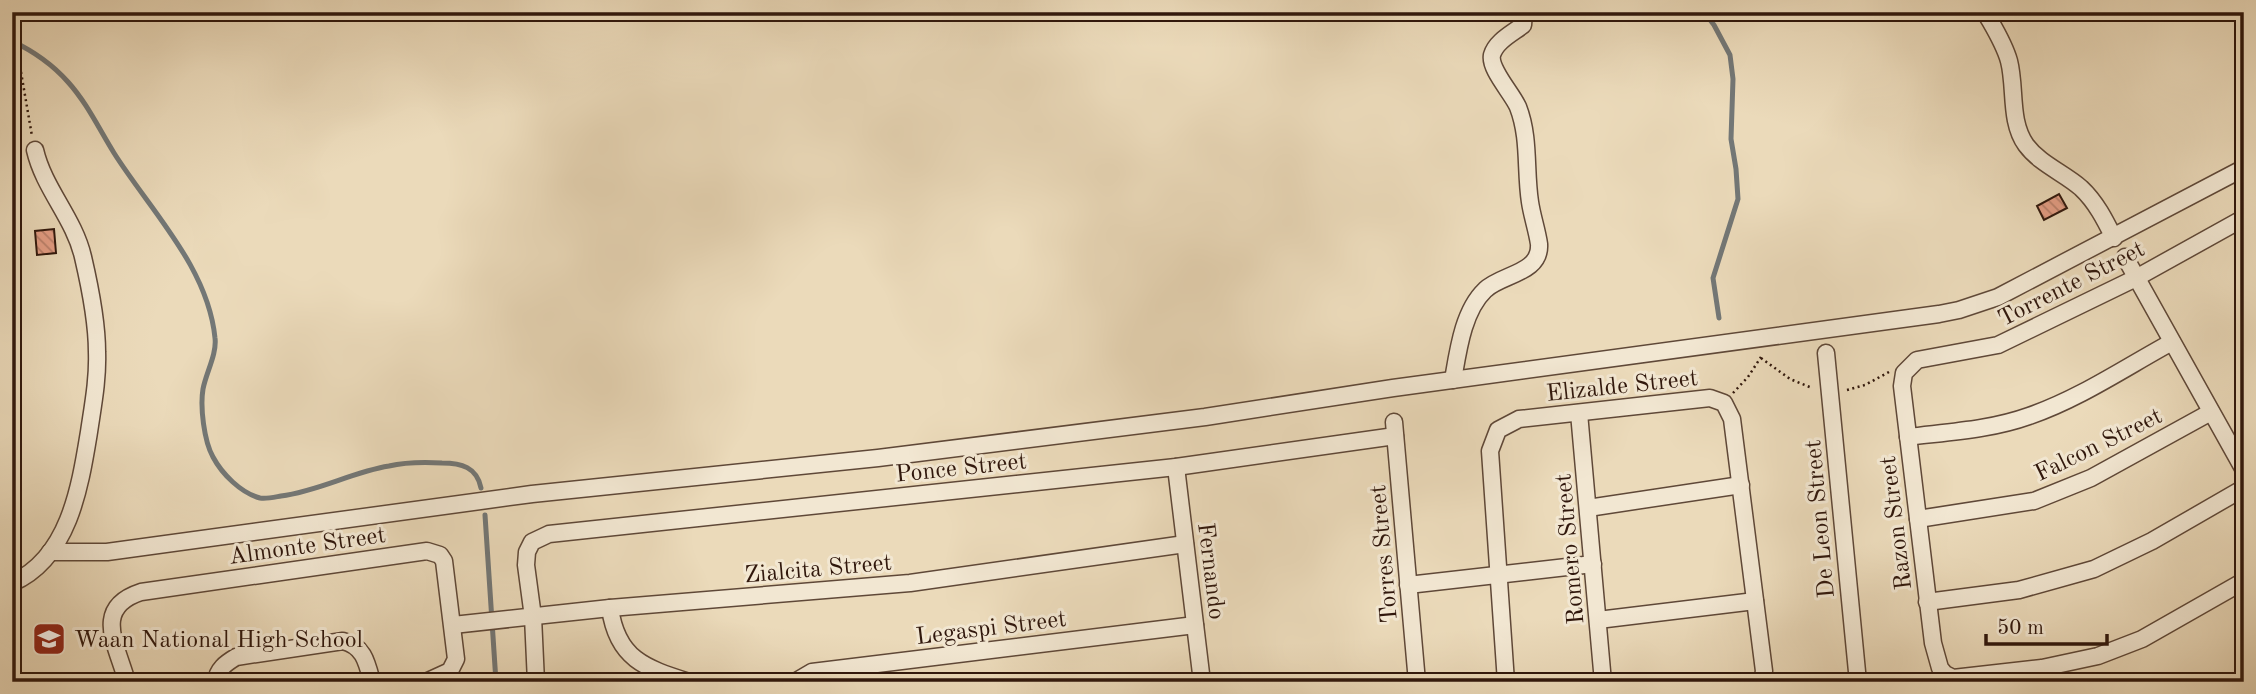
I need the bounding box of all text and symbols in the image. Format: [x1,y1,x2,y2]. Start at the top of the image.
street label: Torrente Street [1995,238,2149,332]
street label: Elizalde Street [1545,367,1699,407]
street label: Falcon Street [2031,405,2166,487]
street label: De Leon Street [1802,439,1840,599]
street label: Ponce Street [894,450,1028,488]
street label: Razon Street [1877,454,1917,591]
street label: Romero Street [1552,472,1590,625]
street label: Torres Street [1367,484,1403,624]
street label: Fernando [1192,521,1228,621]
street label: Almonte Street [227,524,387,570]
street label: Zialcita Street [743,552,893,588]
scale bar [1986,603,2107,647]
street label: Legaspi Street [915,608,1068,650]
text: 50 m [1997,618,2044,639]
school or university icon: Waan National High School [30,620,68,658]
place label: Waan National High School [74,629,363,653]

